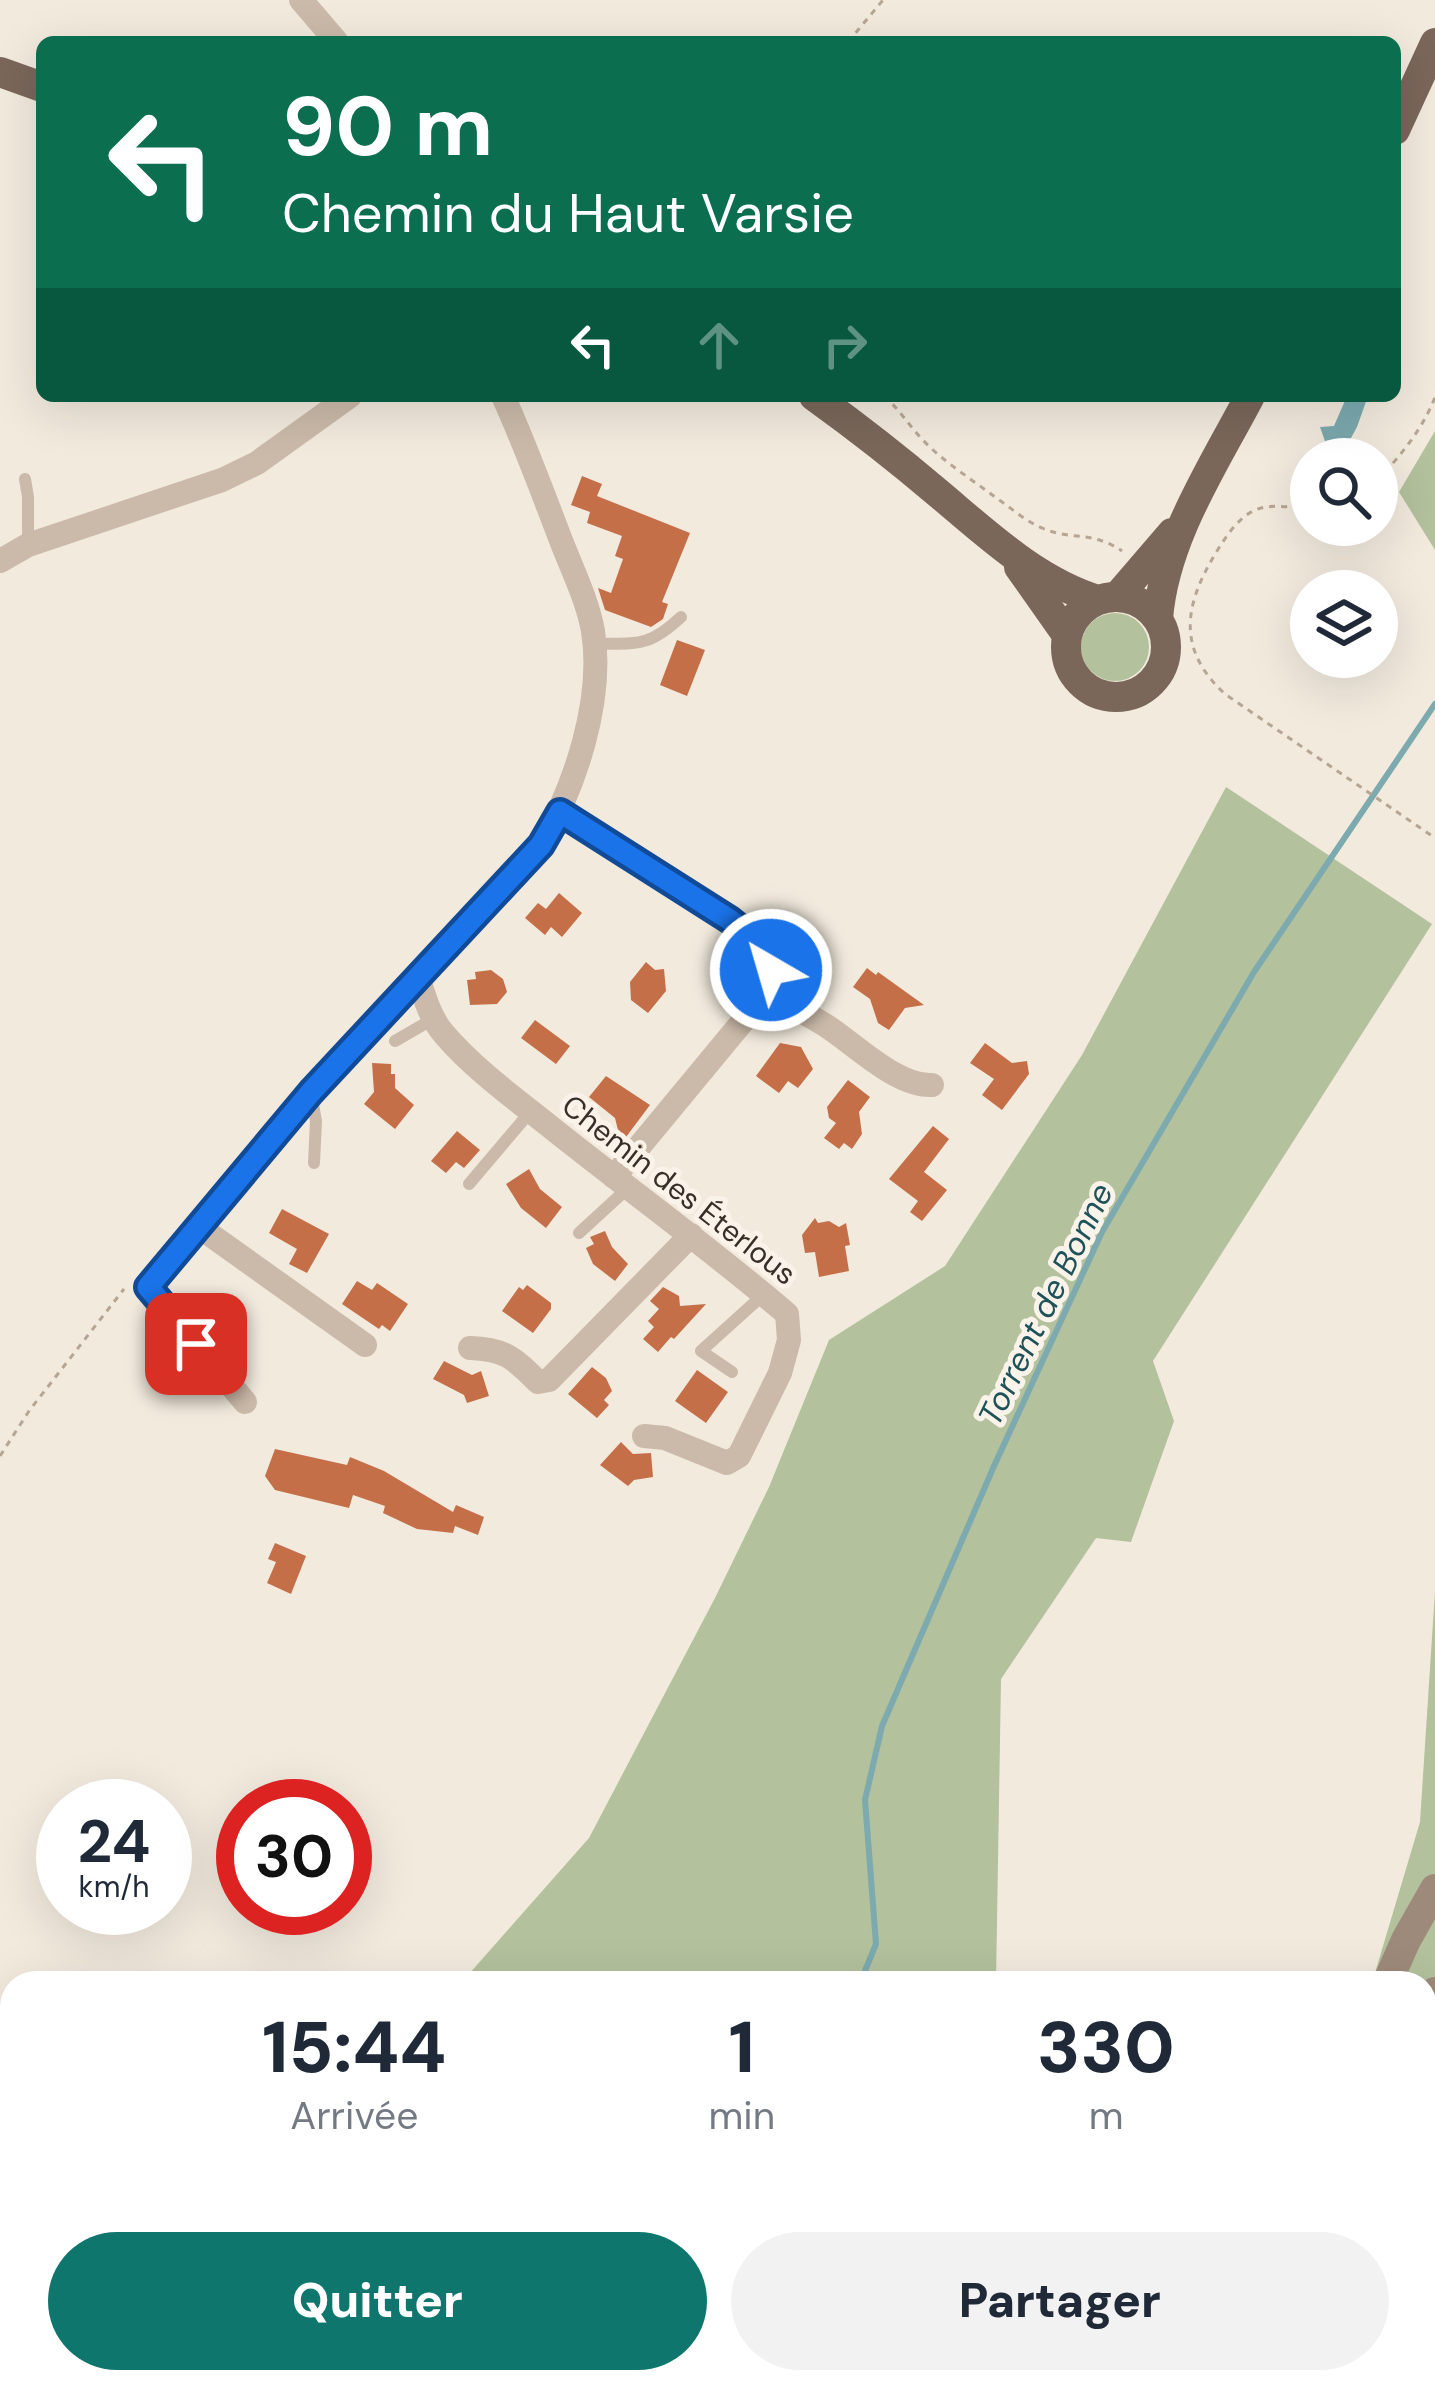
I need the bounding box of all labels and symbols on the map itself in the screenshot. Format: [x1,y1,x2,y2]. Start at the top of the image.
position arrow [708,907,834,1033]
street label: Chemin des Éterlous [554,1086,804,1293]
water label: Torrent de Bonne [968,1176,1123,1433]
pin [145,1293,247,1395]
speed limit sign: 30 [216,1779,372,1935]

